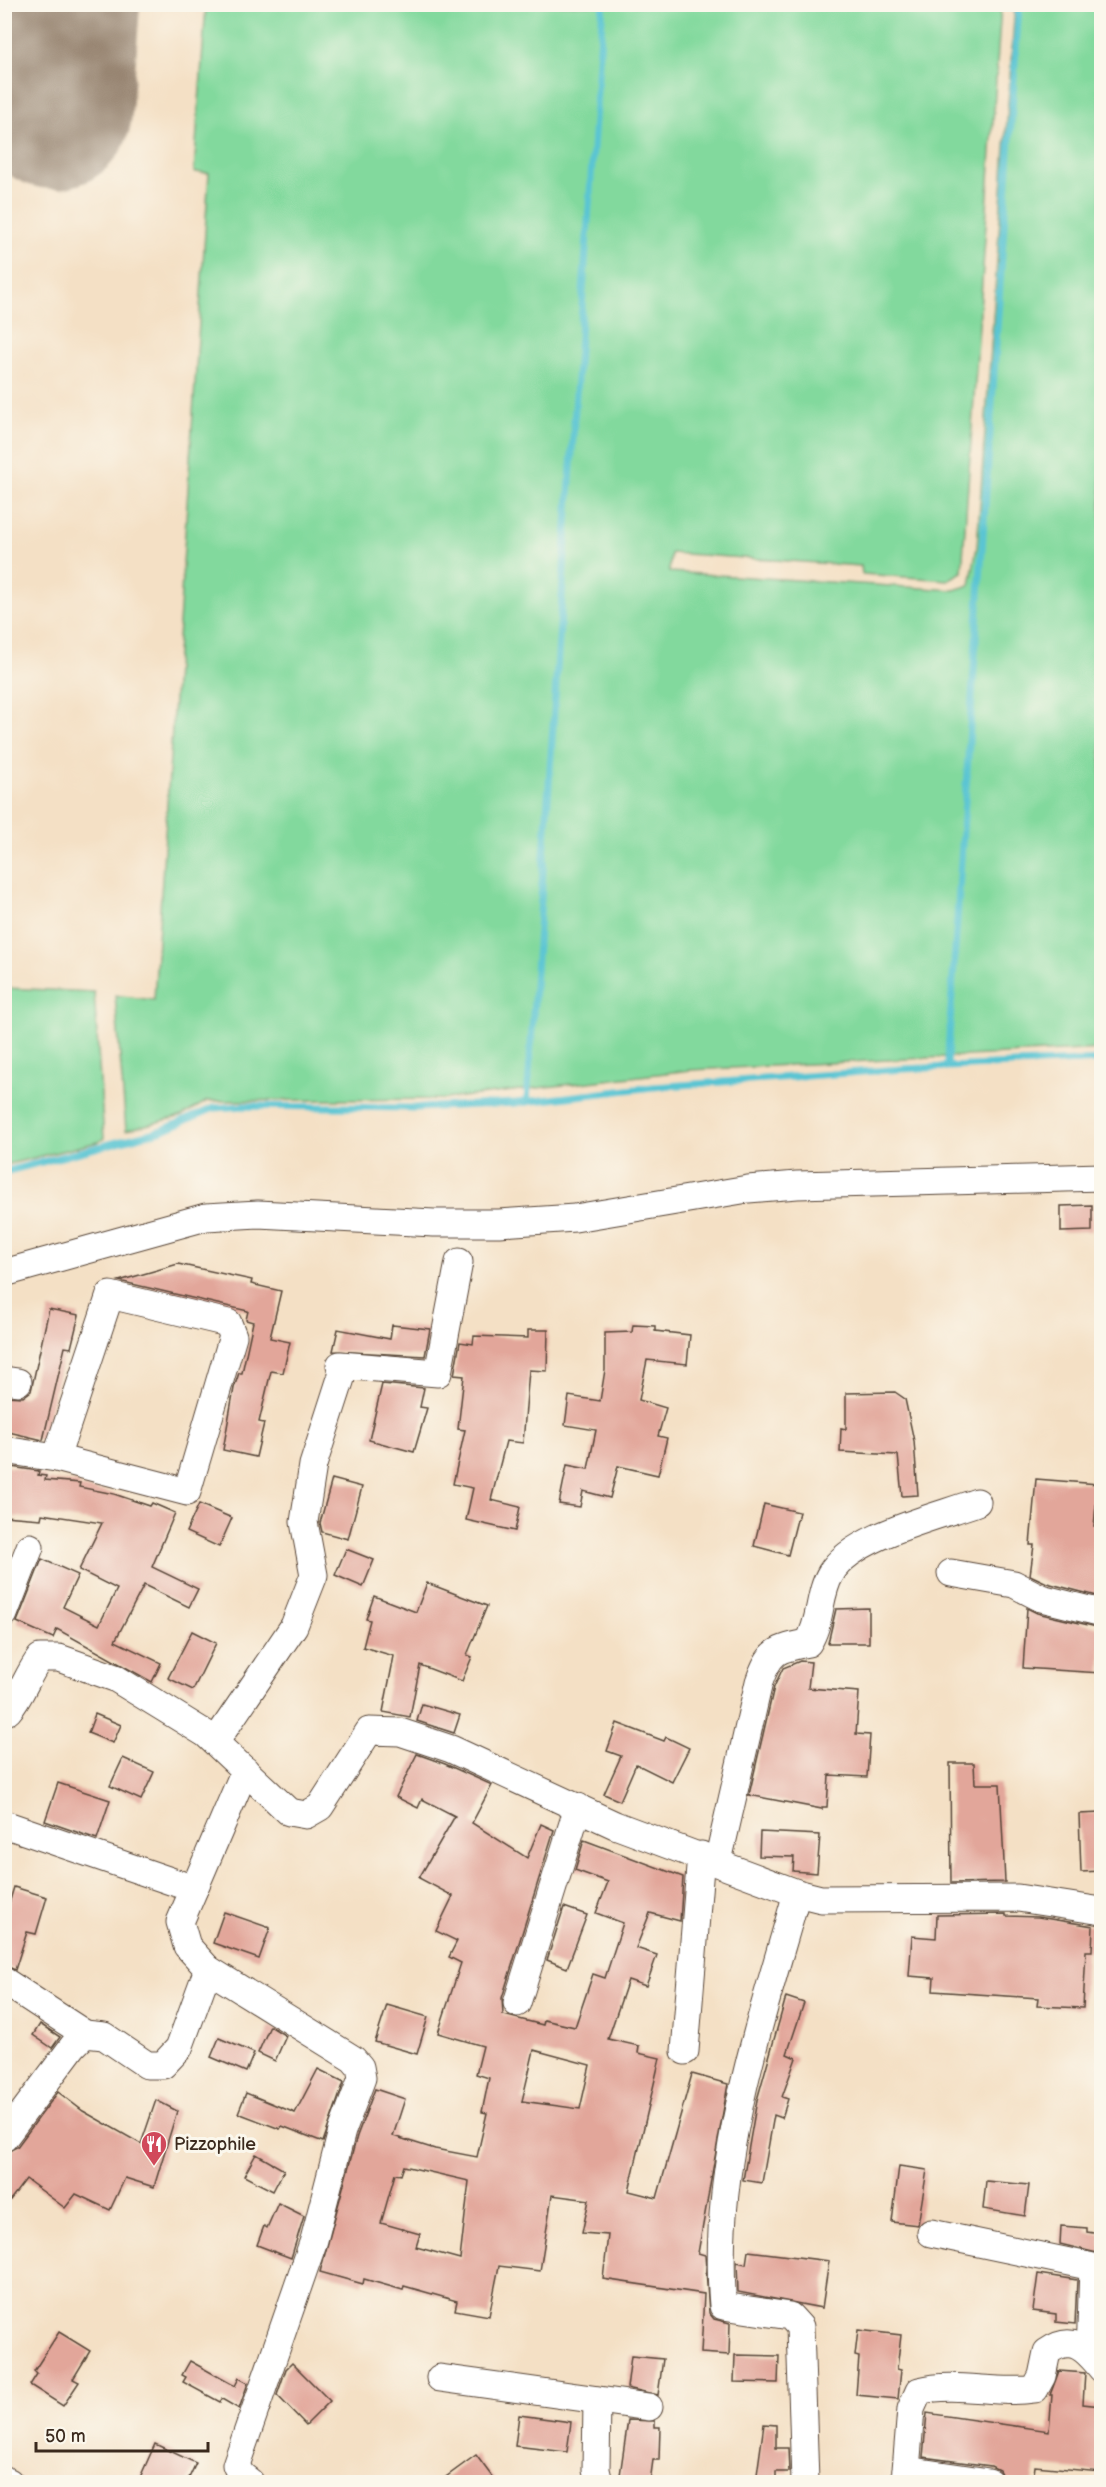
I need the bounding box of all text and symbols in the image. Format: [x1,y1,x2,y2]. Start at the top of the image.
restaurant icon: Pizzophile [139,2129,169,2167]
place label: Pizzophile [174,2134,256,2155]
scale bar [36,2415,208,2453]
text: 50 m [45,2426,86,2447]

